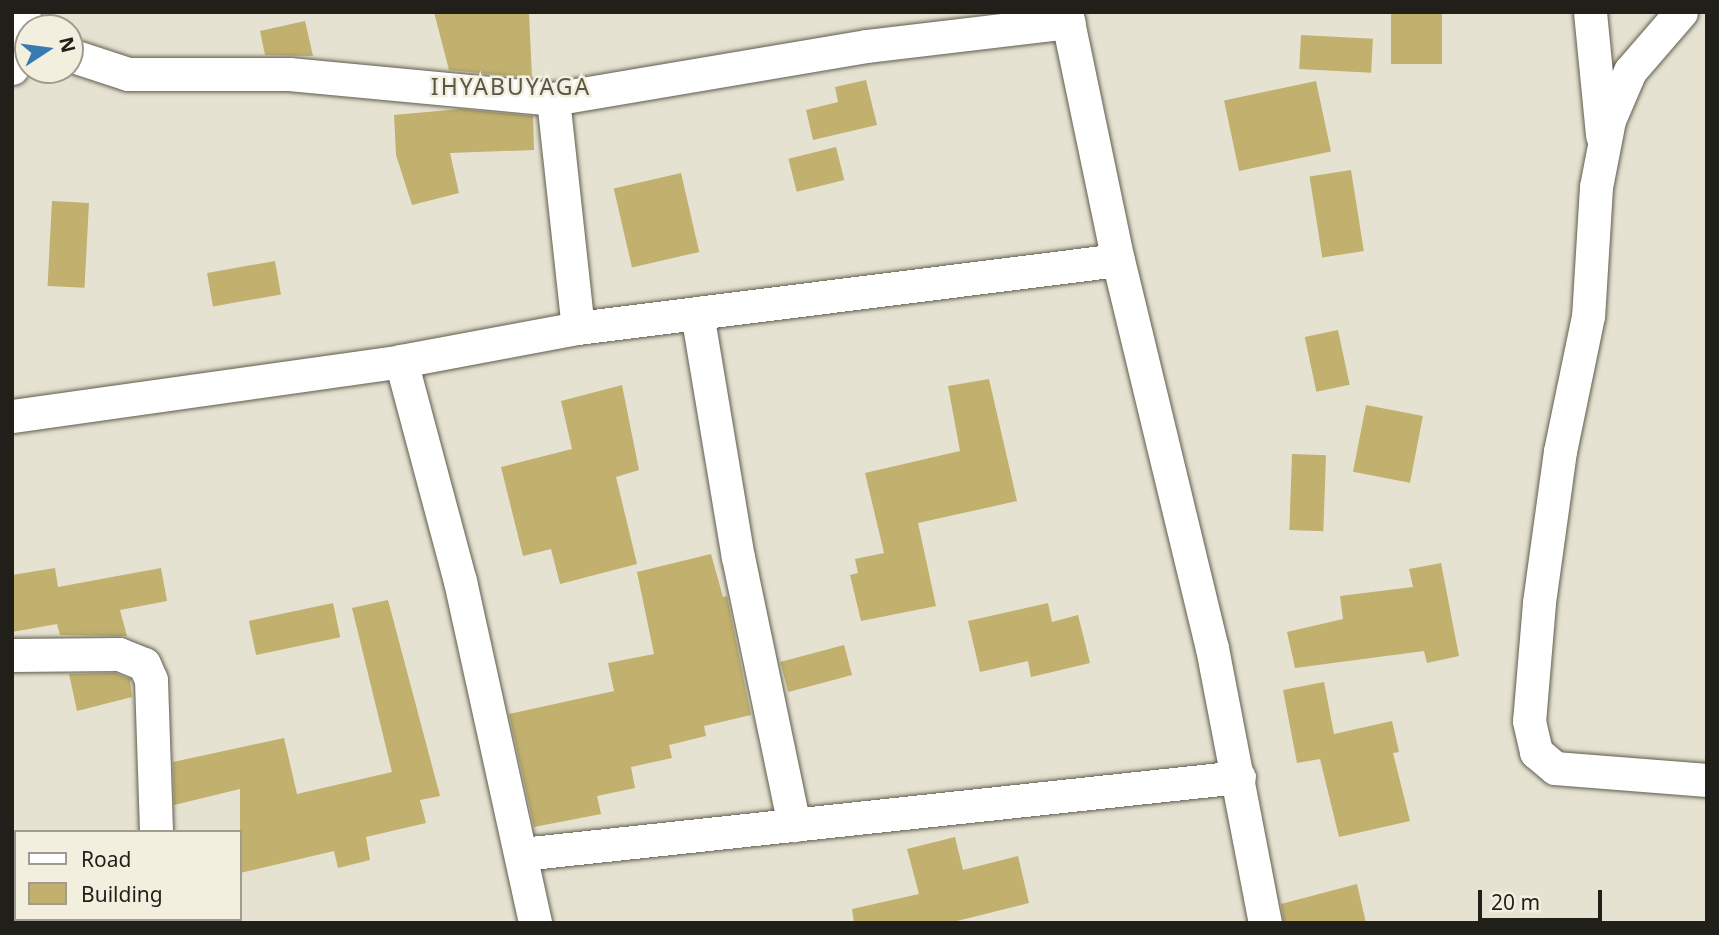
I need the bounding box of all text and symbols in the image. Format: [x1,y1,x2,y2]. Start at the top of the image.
north arrow [14,14,84,84]
text: N [53,34,82,55]
district label: IHYABUYAGA [432,72,590,100]
legend [14,830,242,921]
text: Road [81,845,131,873]
scale bar [1481,876,1605,920]
text: Building [81,880,163,908]
text: 20 m [1491,888,1540,916]

